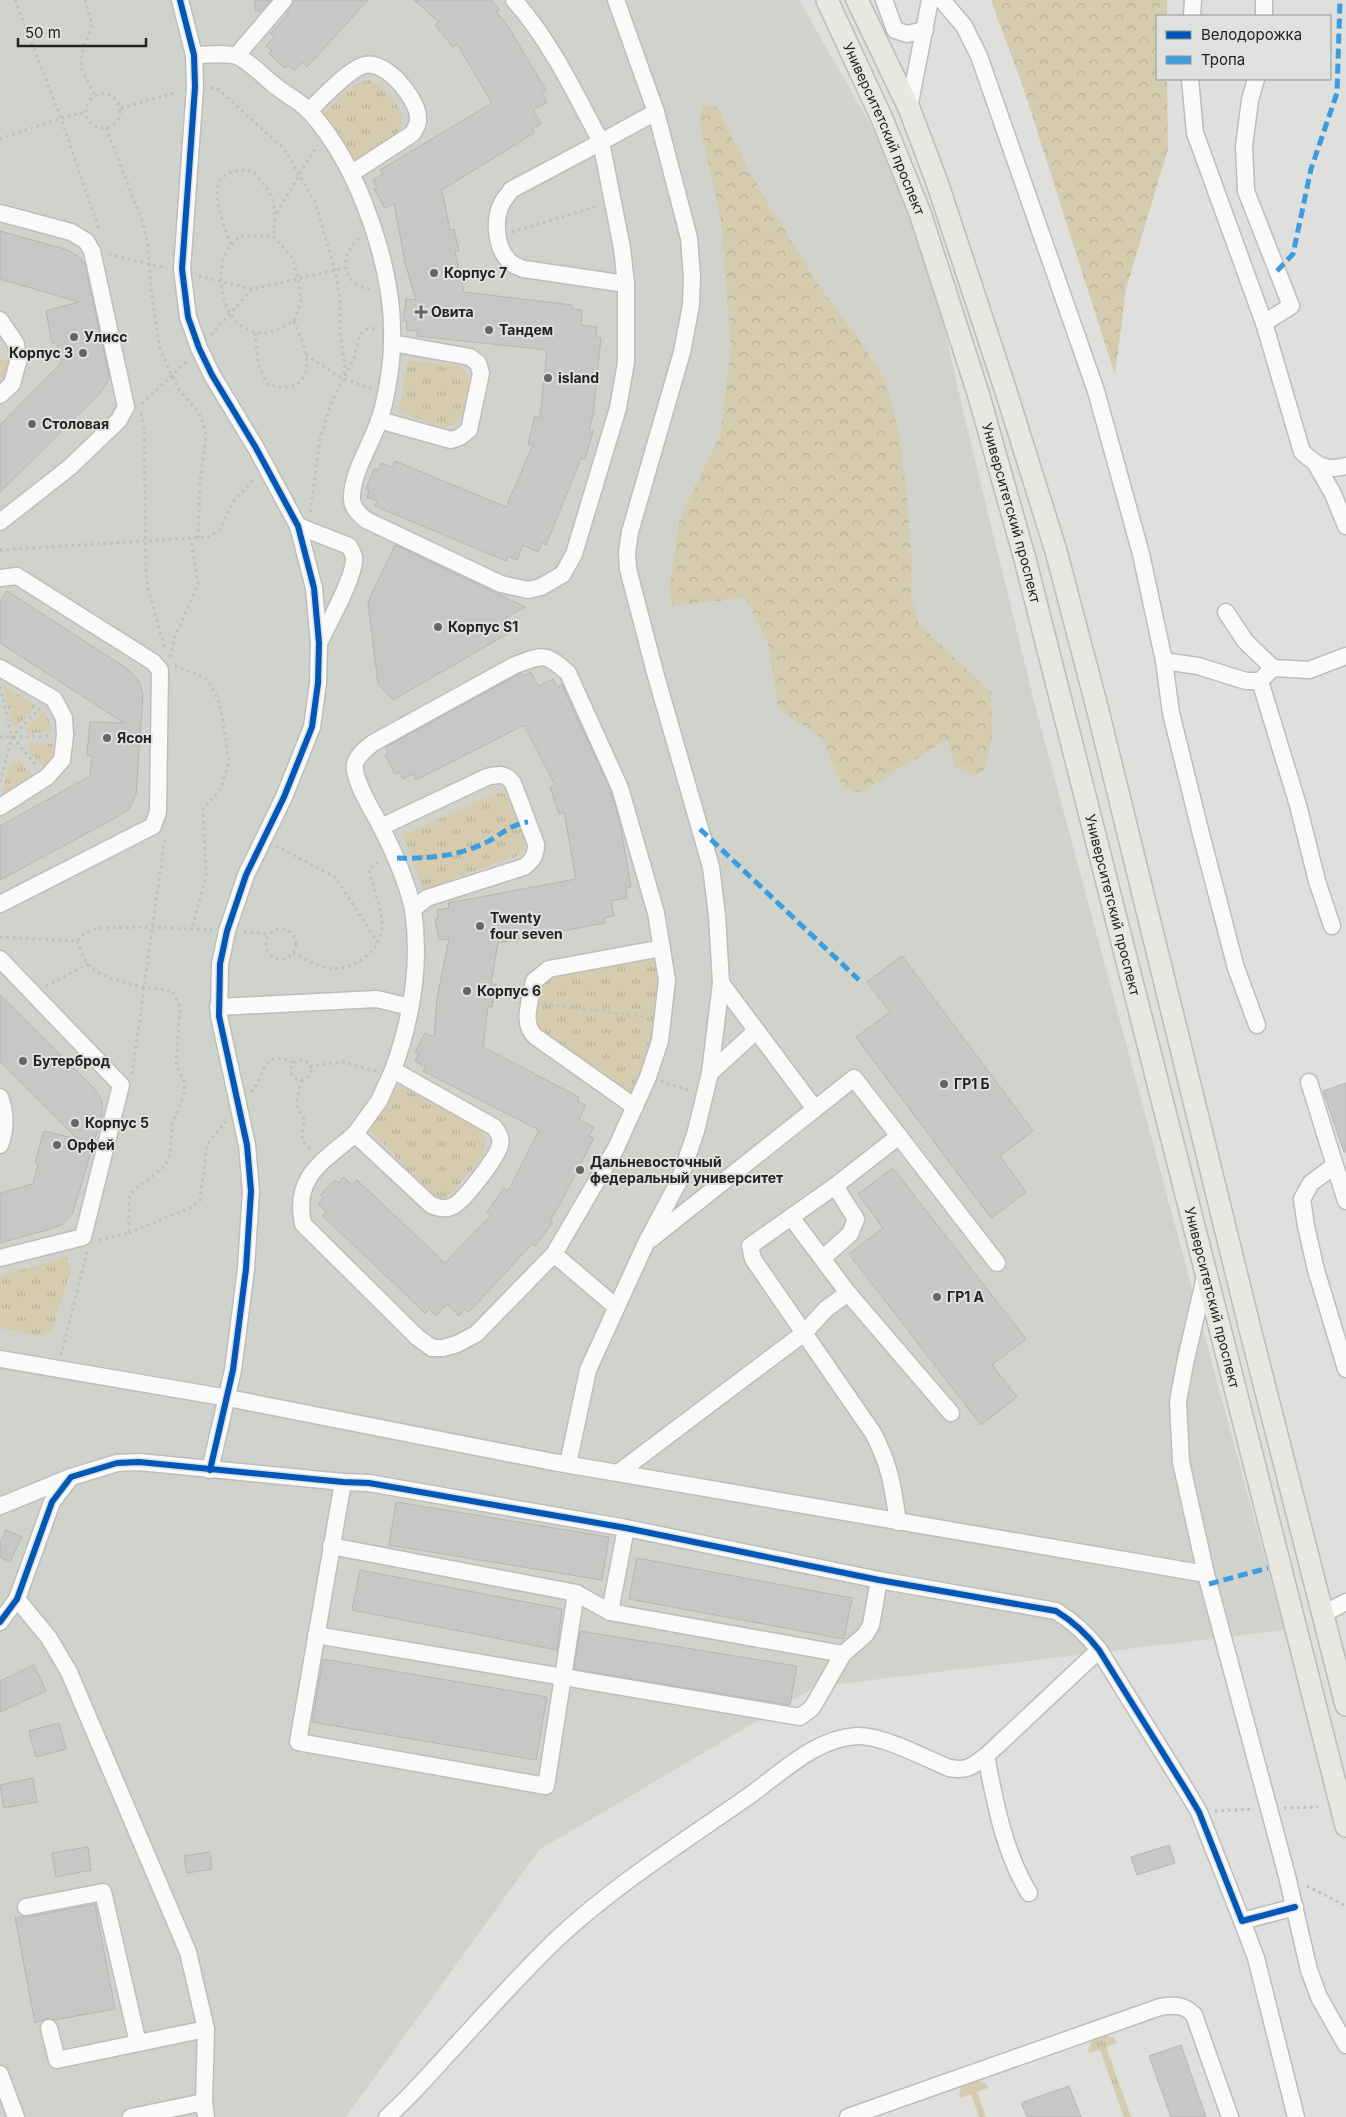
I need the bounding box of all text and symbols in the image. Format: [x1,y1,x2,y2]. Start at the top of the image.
scale bar [18,15,145,47]
legend [1156,15,1331,80]
text: 50 m [25,23,61,42]
text: Велодорожка [1201,25,1302,44]
street label: Университетский проспект [840,40,929,218]
text: Тропа [1201,50,1245,69]
place label: Корпус 7 [444,264,507,281]
marker: Корпус 7 [428,267,440,279]
place label: Овита [431,303,474,320]
marker: Овита [415,306,427,318]
place label: Тандем [499,321,553,338]
marker: Тандем [483,324,495,336]
place label: Улисс [84,328,127,345]
marker: Улисс [68,331,80,343]
place label: Корпус 3 [9,344,73,361]
marker: Корпус 3 [77,347,89,359]
place label: island [558,369,599,386]
marker: island [542,372,554,384]
place label: Столовая [42,415,109,432]
marker: Столовая [26,418,38,430]
street label: Университетский проспект [979,421,1045,605]
place label: Корпус S1 [448,618,518,635]
marker: Корпус S1 [432,621,444,633]
place label: Ясон [117,729,152,746]
marker: Ясон [101,732,113,744]
street label: Университетский проспект [1082,812,1144,998]
place label: Twenty four seven [490,909,563,942]
marker: Twenty four seven [474,920,486,932]
place label: Корпус 6 [477,982,541,999]
marker: Корпус 6 [461,985,473,997]
place label: Бутерброд [33,1052,110,1069]
marker: Бутерброд [17,1055,29,1067]
place label: ГР1 Б [954,1075,990,1092]
marker: ГР1 Б [938,1078,950,1090]
place label: Корпус 5 [85,1114,149,1131]
marker: Корпус 5 [69,1117,81,1129]
place label: Орфей [67,1136,115,1153]
marker: Орфей [51,1139,63,1151]
place label: Дальневосточный федеральный университет [590,1153,783,1186]
marker: Дальневосточный федеральный университет [574,1164,586,1176]
street label: Университетский проспект [1181,1205,1244,1390]
place label: ГР1 А [947,1288,985,1305]
marker: ГР1 А [931,1291,943,1303]

